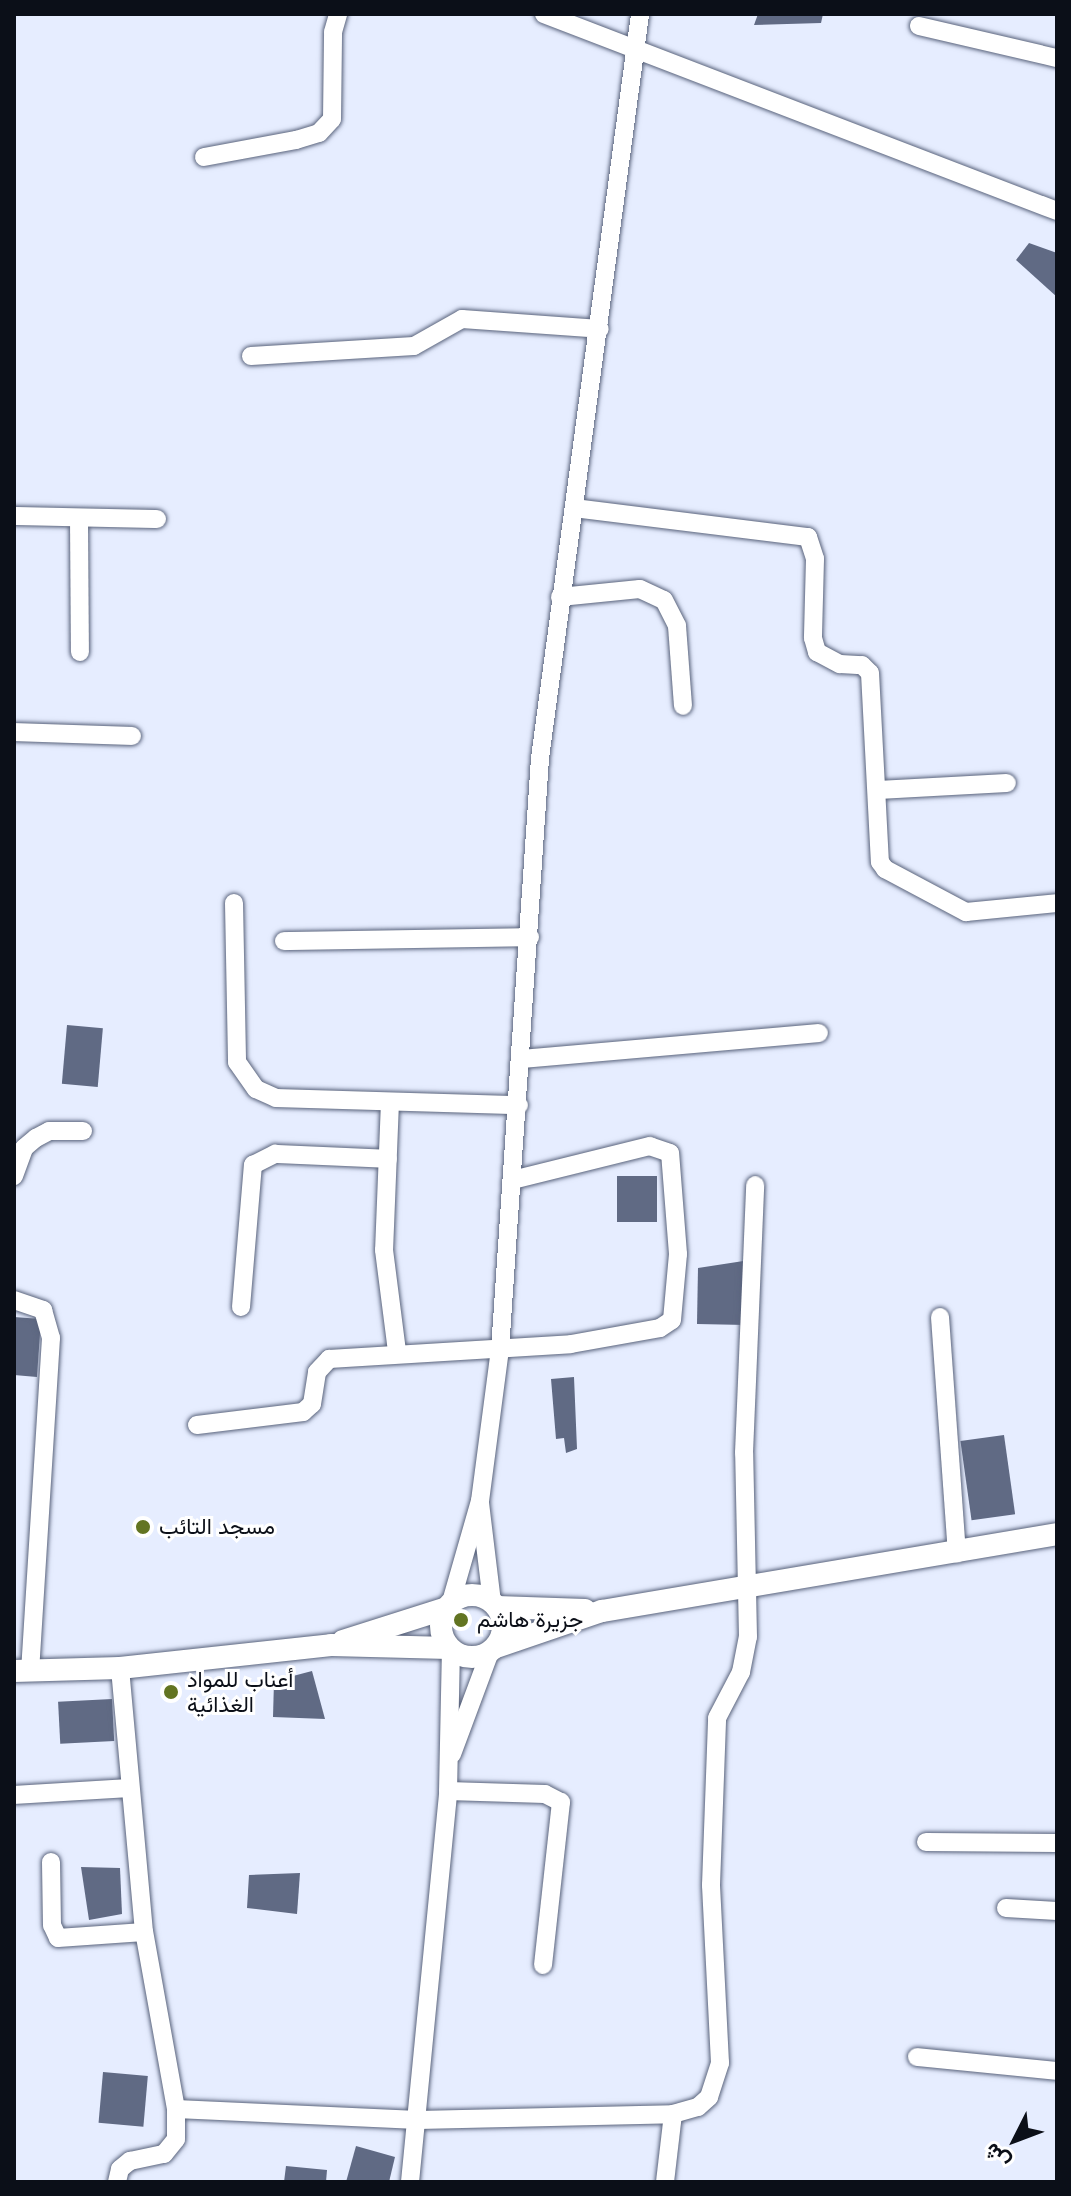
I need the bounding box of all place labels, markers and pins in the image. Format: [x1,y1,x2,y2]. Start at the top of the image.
place label: مسجد التائب [159,1514,275,1540]
marker: مسجد التائب [134,1518,152,1536]
place label: جزيرة هاشم [477,1607,583,1633]
marker: جزيرة هاشم [452,1611,470,1629]
place label: أعناب للمواد الغذائية [187,1666,293,1718]
marker: أعناب للمواد الغذائية [162,1683,180,1701]

